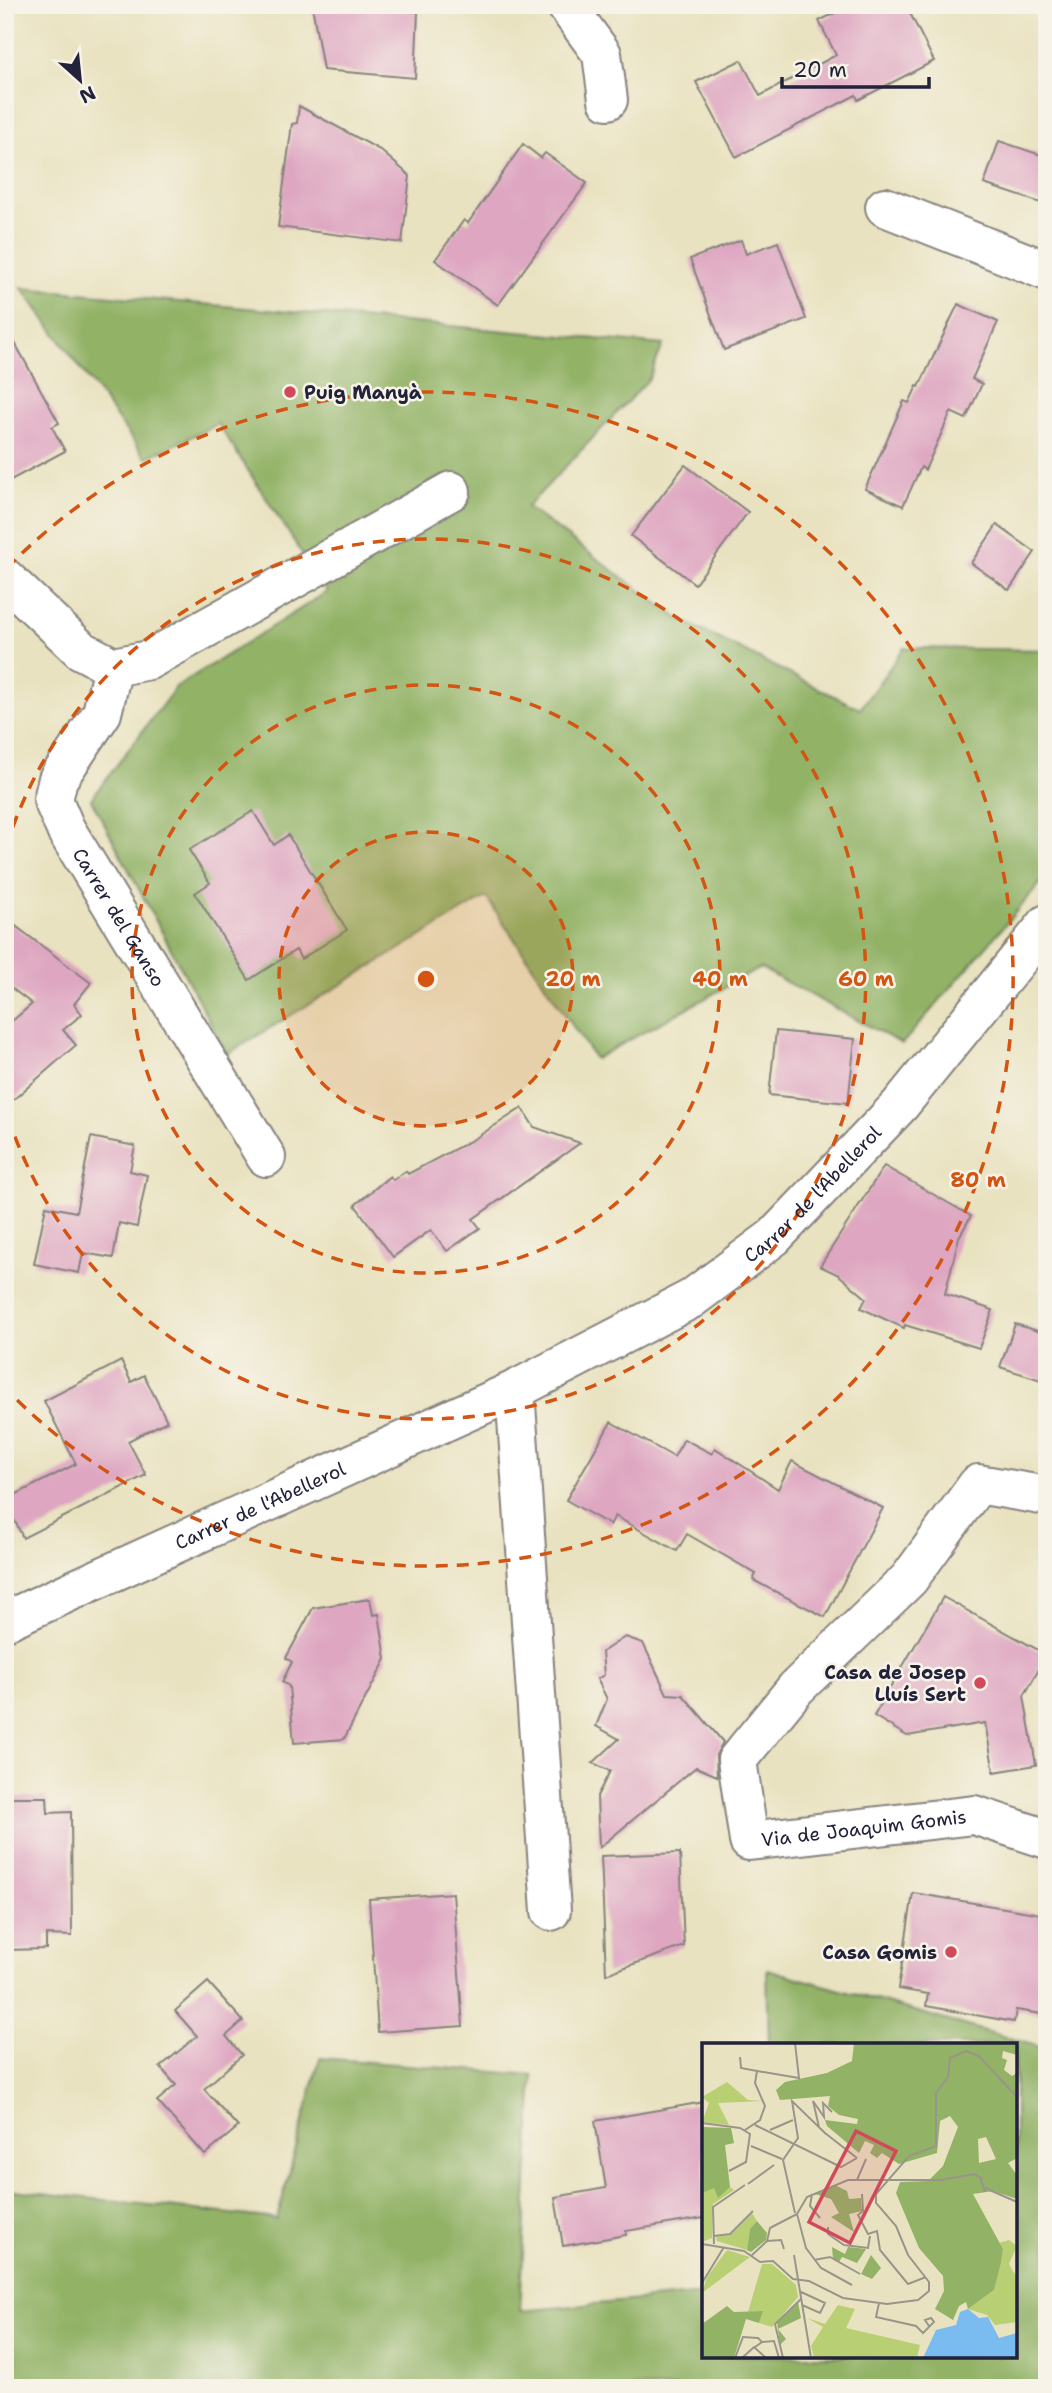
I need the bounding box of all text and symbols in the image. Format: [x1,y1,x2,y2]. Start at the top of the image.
north arrow [46,46,116,116]
scale bar [782,46,930,90]
text: 20 m [793,56,847,84]
text: N [75,80,100,109]
place label: Puig Manyà [304,380,422,405]
marker: Puig Manyà [282,384,298,400]
street label: Carrer del Ganso [67,843,171,991]
text: 20 m [545,965,601,993]
text: 40 m [692,965,748,993]
text: 60 m [838,965,894,993]
centre of rings [414,967,438,991]
street label: Carrer de l'Abellerol [739,1120,887,1268]
text: 80 m [950,1166,1006,1194]
street label: Carrer de l'Abellerol [171,1456,350,1555]
place label: Casa de Josep Lluís Sert [824,1660,966,1707]
marker: Casa de Josep Lluís Sert [972,1675,988,1691]
street label: Via de Joaquim Gomis [760,1804,968,1852]
place label: Casa Gomis [822,1940,937,1965]
marker: Casa Gomis [943,1944,959,1960]
inset map [702,2043,1017,2358]

